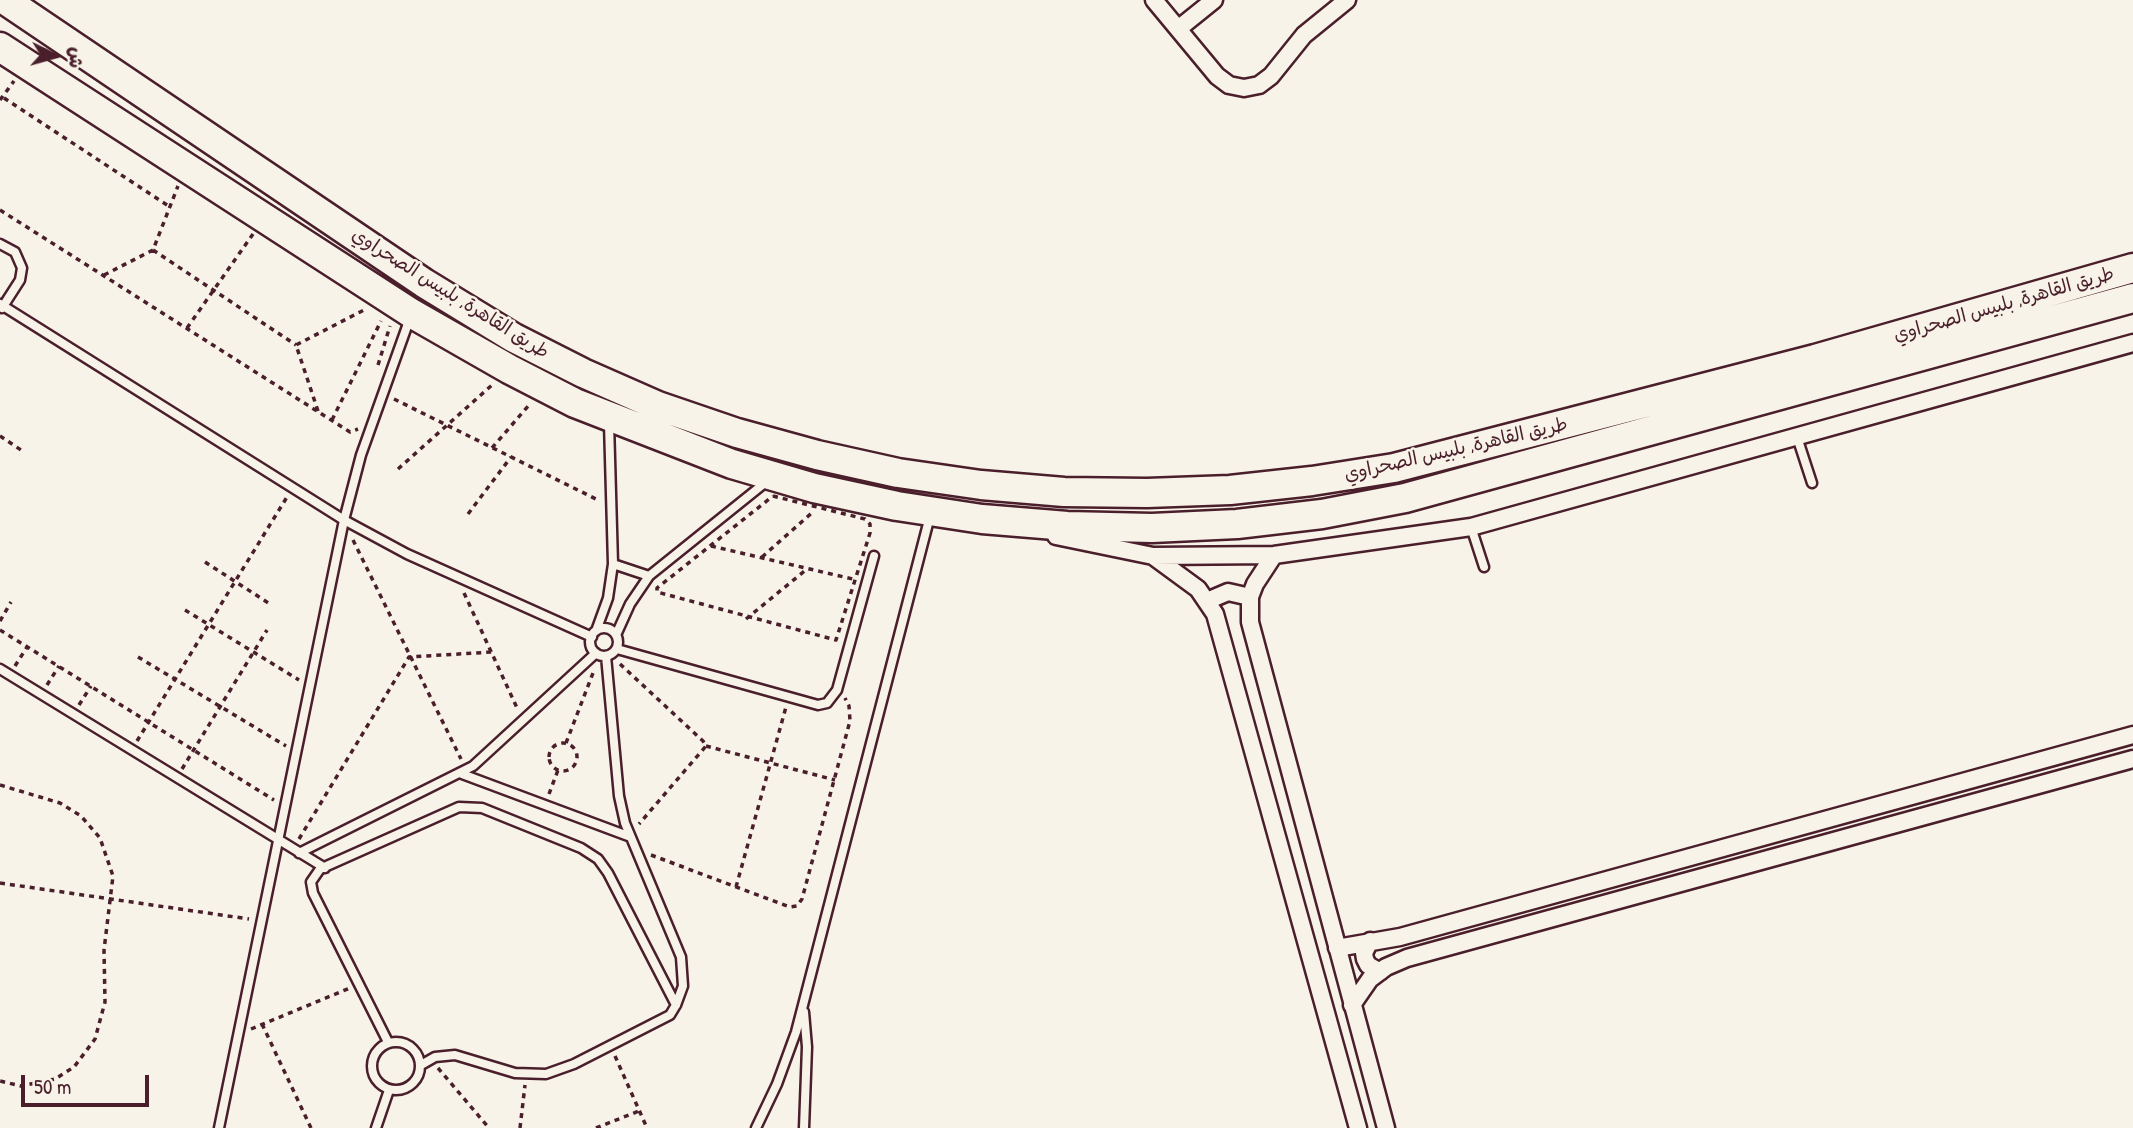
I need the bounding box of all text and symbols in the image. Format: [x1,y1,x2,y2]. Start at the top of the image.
north arrow [21,21,91,91]
text: ش [63,46,91,69]
street label: طريق القاهرة, بلبيس الصحراوي [347,224,553,364]
street label: طريق القاهرة, بلبيس الصحراوي [1891,263,2117,347]
street label: طريق القاهرة, بلبيس الصحراوي [1342,413,1570,487]
scale bar [24,1062,152,1106]
text: 50 m [34,1072,71,1101]

